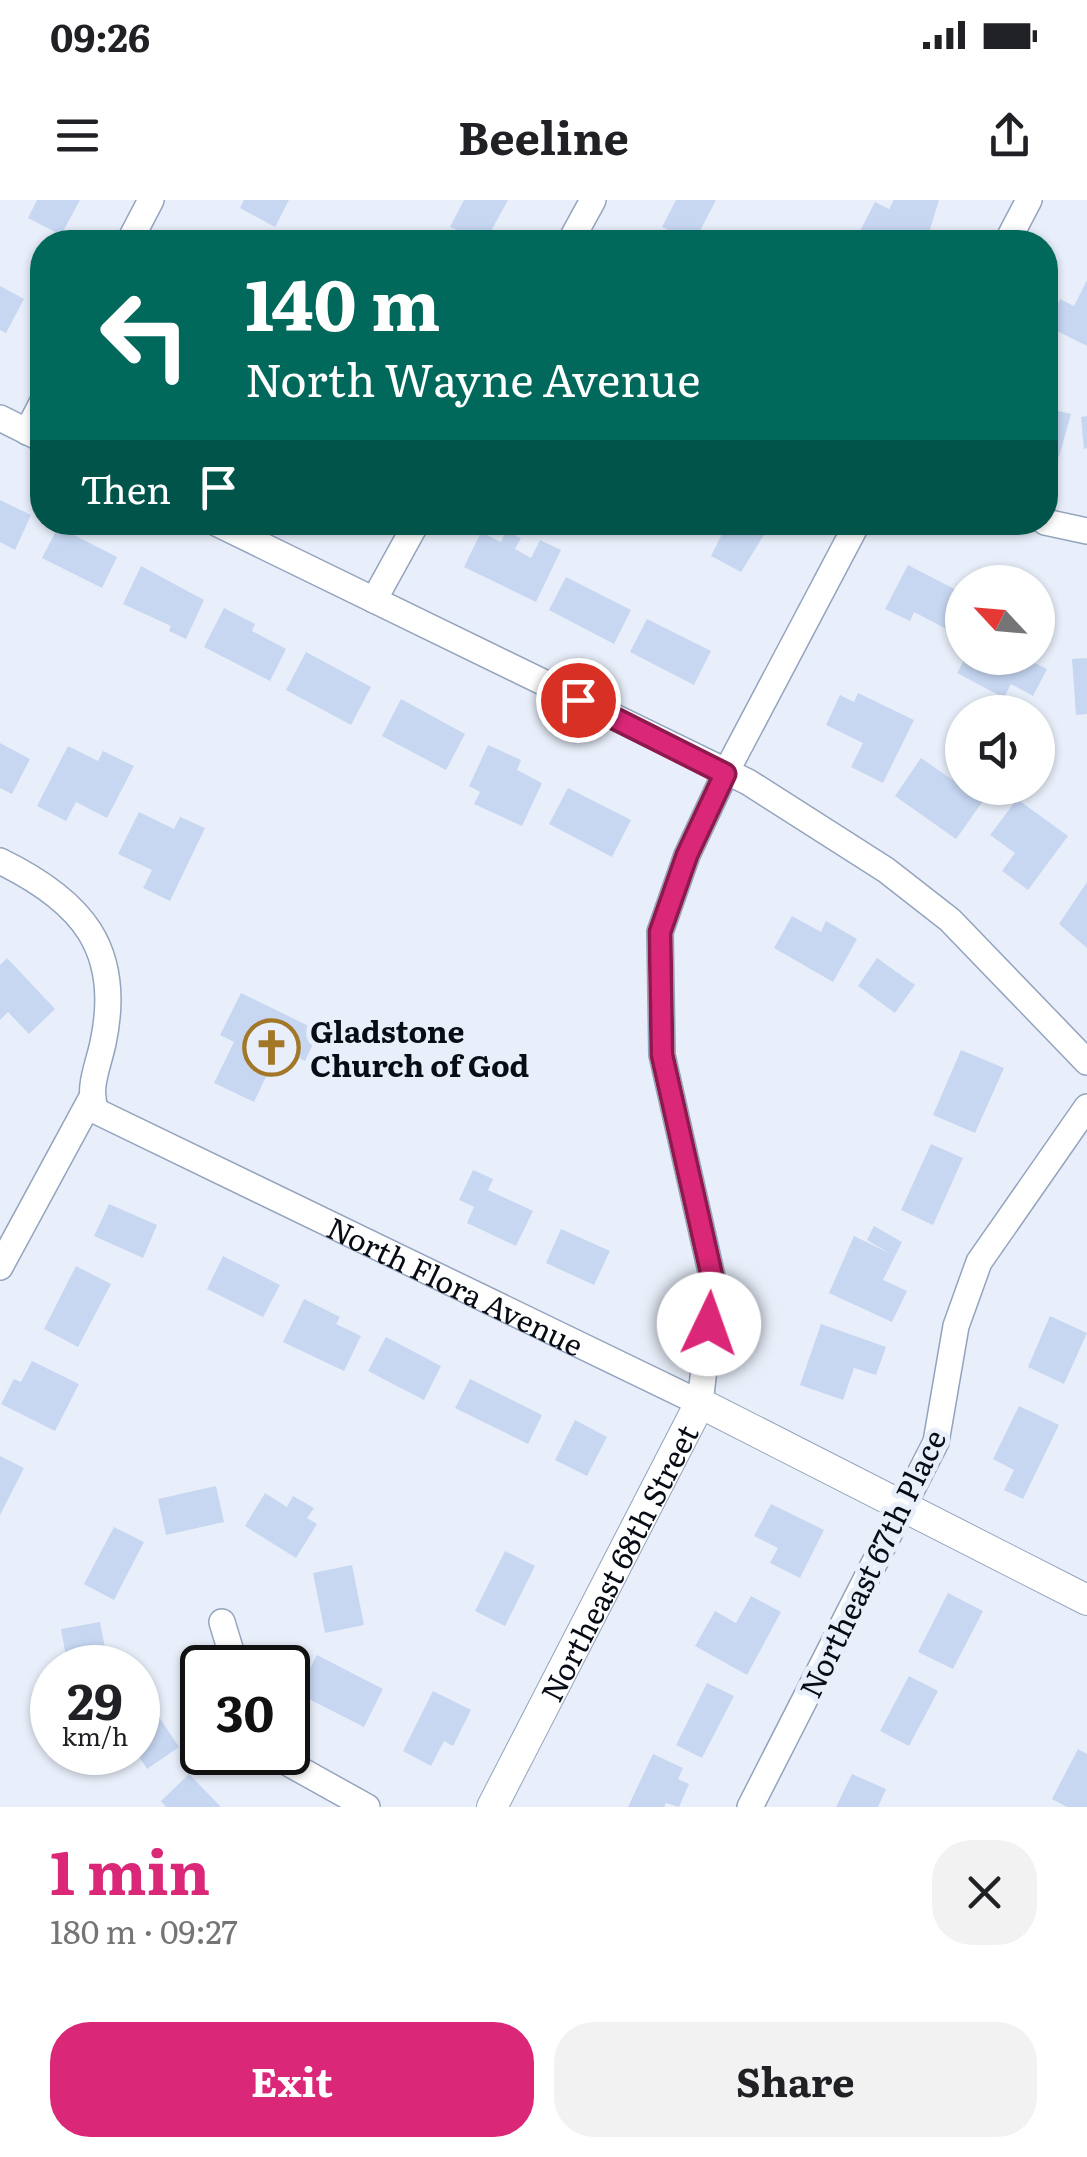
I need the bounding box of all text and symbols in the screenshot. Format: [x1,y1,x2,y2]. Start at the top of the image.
text: 09:26 [50,7,150,64]
text: Beeline [458,102,629,169]
icon: menu [50,108,105,163]
icon: share [982,108,1037,163]
text: 140 m [245,249,440,353]
icon: left [80,270,210,400]
text: North Wayne Avenue [245,344,701,411]
text: Then [80,459,171,516]
icon: arrive [191,460,246,515]
north arrow [945,565,1055,675]
map controls [945,565,1055,805]
pin [536,658,621,743]
icon: arrive [551,673,606,728]
button: sound [945,695,1055,805]
place label: Gladstone Church of God [310,1008,530,1086]
church icon: Gladstone Church of God [241,1017,301,1077]
street label: North Flora Avenue [320,1204,591,1366]
position arrow [657,1272,761,1376]
street label: Northeast 68th Street [528,1416,708,1709]
street label: Northeast 67th Place [787,1421,955,1705]
speed limit sign: 30 [180,1645,310,1775]
text: 29 [67,1661,123,1735]
text: km/h [62,1717,128,1754]
text: 1 min [50,1824,210,1913]
button: close [932,1840,1037,1945]
text: 180 m · 09:27 [50,1906,238,1954]
button: Exit [50,2022,534,2137]
button: Share [554,2022,1037,2137]

